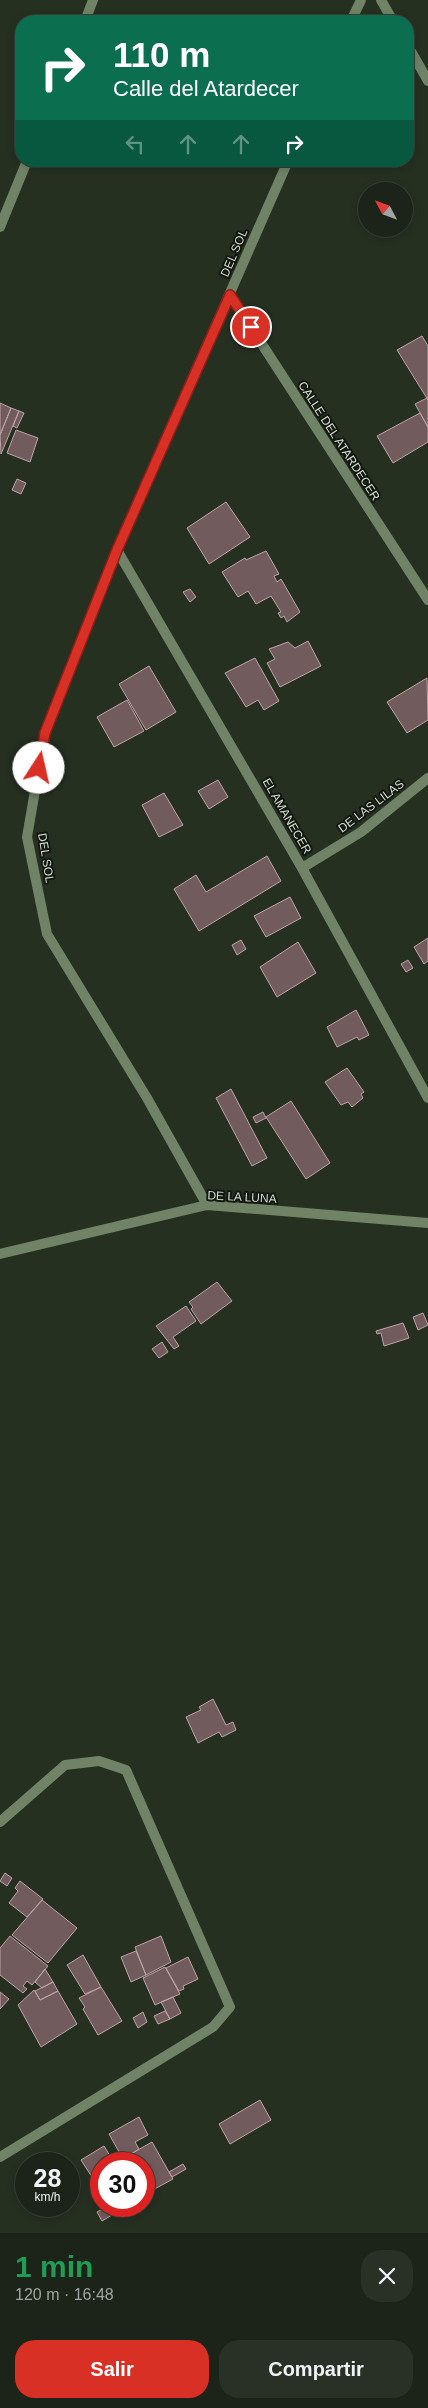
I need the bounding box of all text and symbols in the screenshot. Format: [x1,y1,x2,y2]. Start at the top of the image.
icon: right [30,35,95,100]
text: 110 m [113,35,210,74]
text: Calle del Atardecer [113,76,299,101]
icon: left [121,130,149,158]
icon: ahead [174,130,202,158]
icon: ahead [227,130,255,158]
icon: right [280,130,308,158]
north arrow [358,182,412,238]
map controls [358,182,413,237]
street label: DEL SOL [218,227,250,279]
pin [230,306,272,348]
icon: arrive [237,313,265,341]
street label: CALLE DEL ATARDECER [295,379,383,503]
position arrow [12,741,64,793]
street label: EL AMANECER [260,776,314,857]
street label: DE LAS LILAS [335,777,407,835]
street label: DEL SOL [35,832,57,884]
street label: DE LA LUNA [207,1188,277,1206]
speed limit sign: 30 [90,2152,155,2217]
text: 28 [34,2164,61,2192]
text: km/h [34,2190,61,2204]
text: 1 min [15,2250,93,2283]
button: close [361,2250,413,2302]
text: 120 m · 16:48 [15,2286,114,2303]
button: Salir [15,2340,209,2398]
button: Compartir [219,2340,413,2398]

